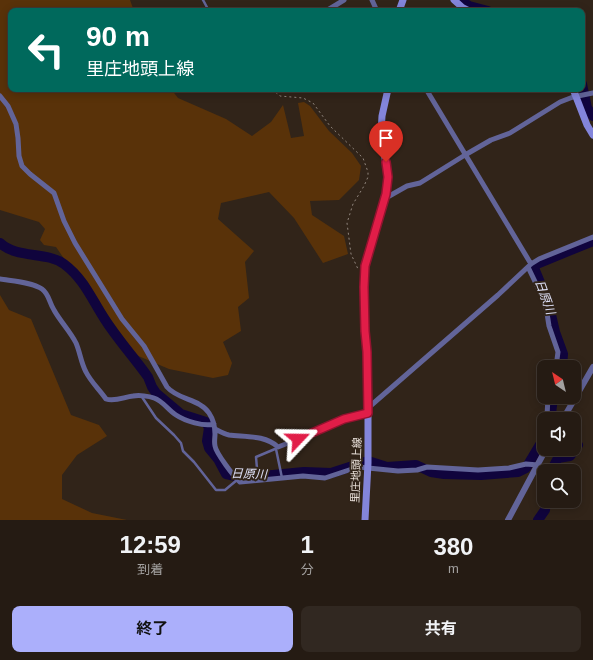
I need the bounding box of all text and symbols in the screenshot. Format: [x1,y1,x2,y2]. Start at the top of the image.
text: 90 m [86,21,150,52]
icon: left [20,24,72,76]
text: 里庄地頭上線 [86,59,194,79]
pin [369,121,403,162]
icon: arrive [375,127,397,149]
water label: 日原川 [532,278,558,318]
north arrow [537,360,581,404]
map controls [537,360,581,508]
button: sound [537,412,581,456]
position arrow [277,418,319,460]
street label: 里庄地頭上線 [349,437,363,503]
button: search [537,464,581,508]
water label: 日原川 [231,466,269,482]
text: 12:59 [120,531,181,558]
text: 1 [300,531,314,558]
text: 380 [433,533,473,560]
text: m [448,561,459,576]
text: 到着 [137,562,163,577]
text: 分 [301,562,314,577]
button: 終了 [12,606,293,652]
button: 共有 [301,606,581,652]

